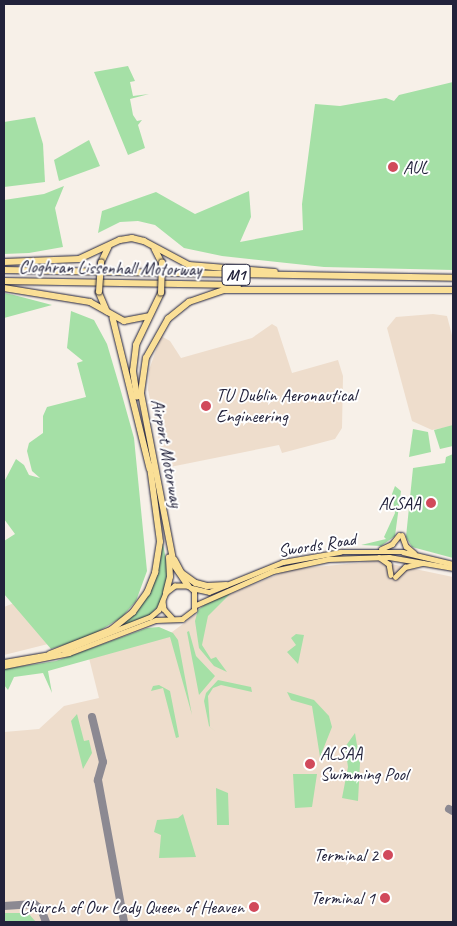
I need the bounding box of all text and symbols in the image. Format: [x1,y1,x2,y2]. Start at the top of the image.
place label: AUL [403,156,428,178]
marker: AUL [387,161,399,173]
street label: Cloghran Lissenhall Motorway [18,256,202,280]
road number: M1 [221,262,251,288]
place label: TU Dublin Aeronautical Engineering [216,385,357,428]
street label: Airport Motorway [147,397,187,509]
marker: TU Dublin Aeronautical Engineering [200,400,212,412]
place label: ALSAA [378,492,421,514]
marker: ALSAA [425,497,437,509]
street label: Swords Road [277,528,357,562]
place label: ALSAA Swimming Pool [320,743,408,786]
marker: ALSAA Swimming Pool [304,758,316,770]
place label: Terminal 2 [314,844,378,866]
marker: Terminal 2 [382,849,394,861]
place label: Terminal 1 [311,887,375,909]
marker: Terminal 1 [379,892,391,904]
place label: Church of Our Lady Queen of Heaven [20,896,244,918]
marker: Church of Our Lady Queen of Heaven [248,901,260,913]

